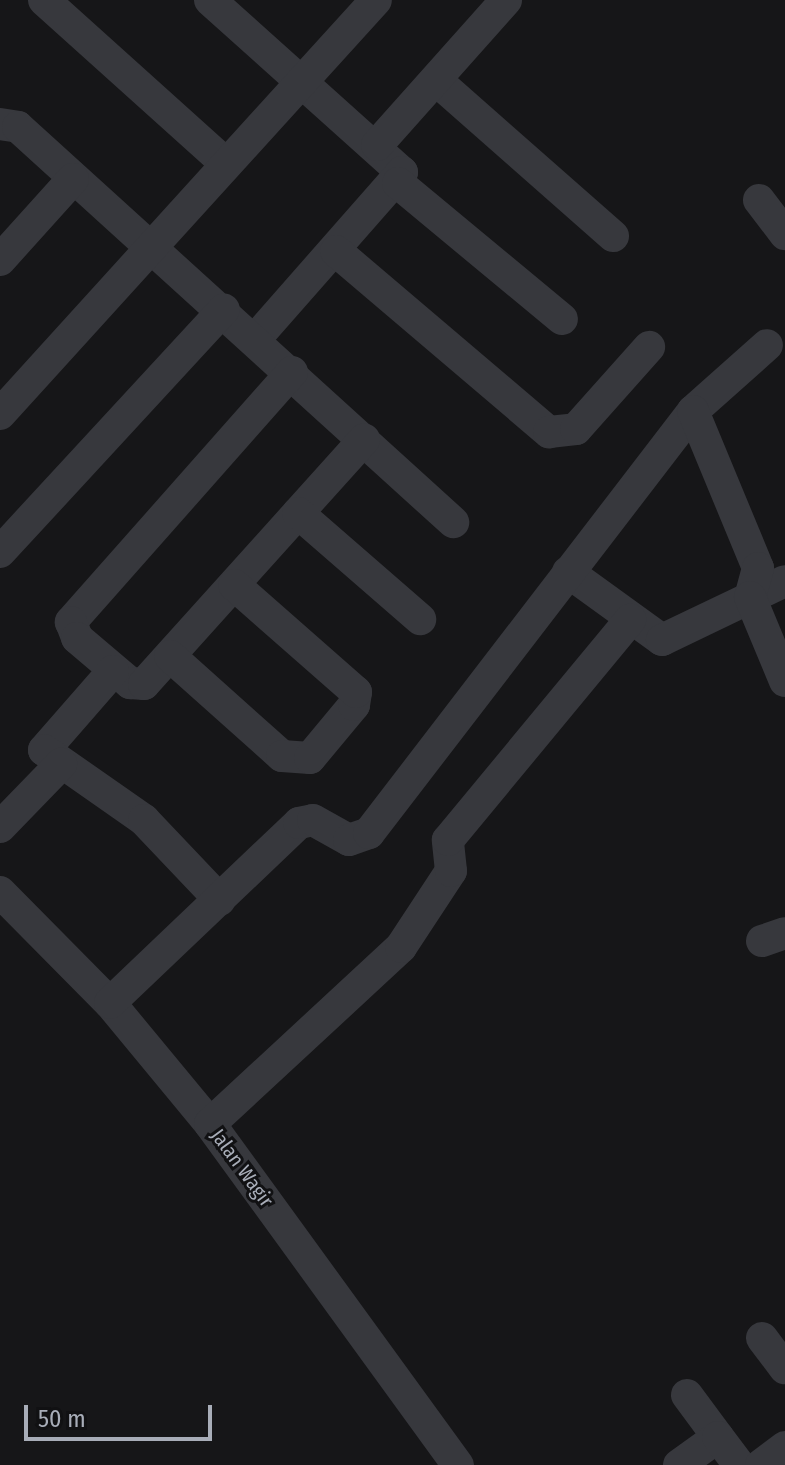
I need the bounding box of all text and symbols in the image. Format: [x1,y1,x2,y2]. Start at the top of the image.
street label: Jalan Wagir [206,1124,278,1212]
scale bar [28,1389,216,1439]
text: 50 m [38,1405,86,1433]

